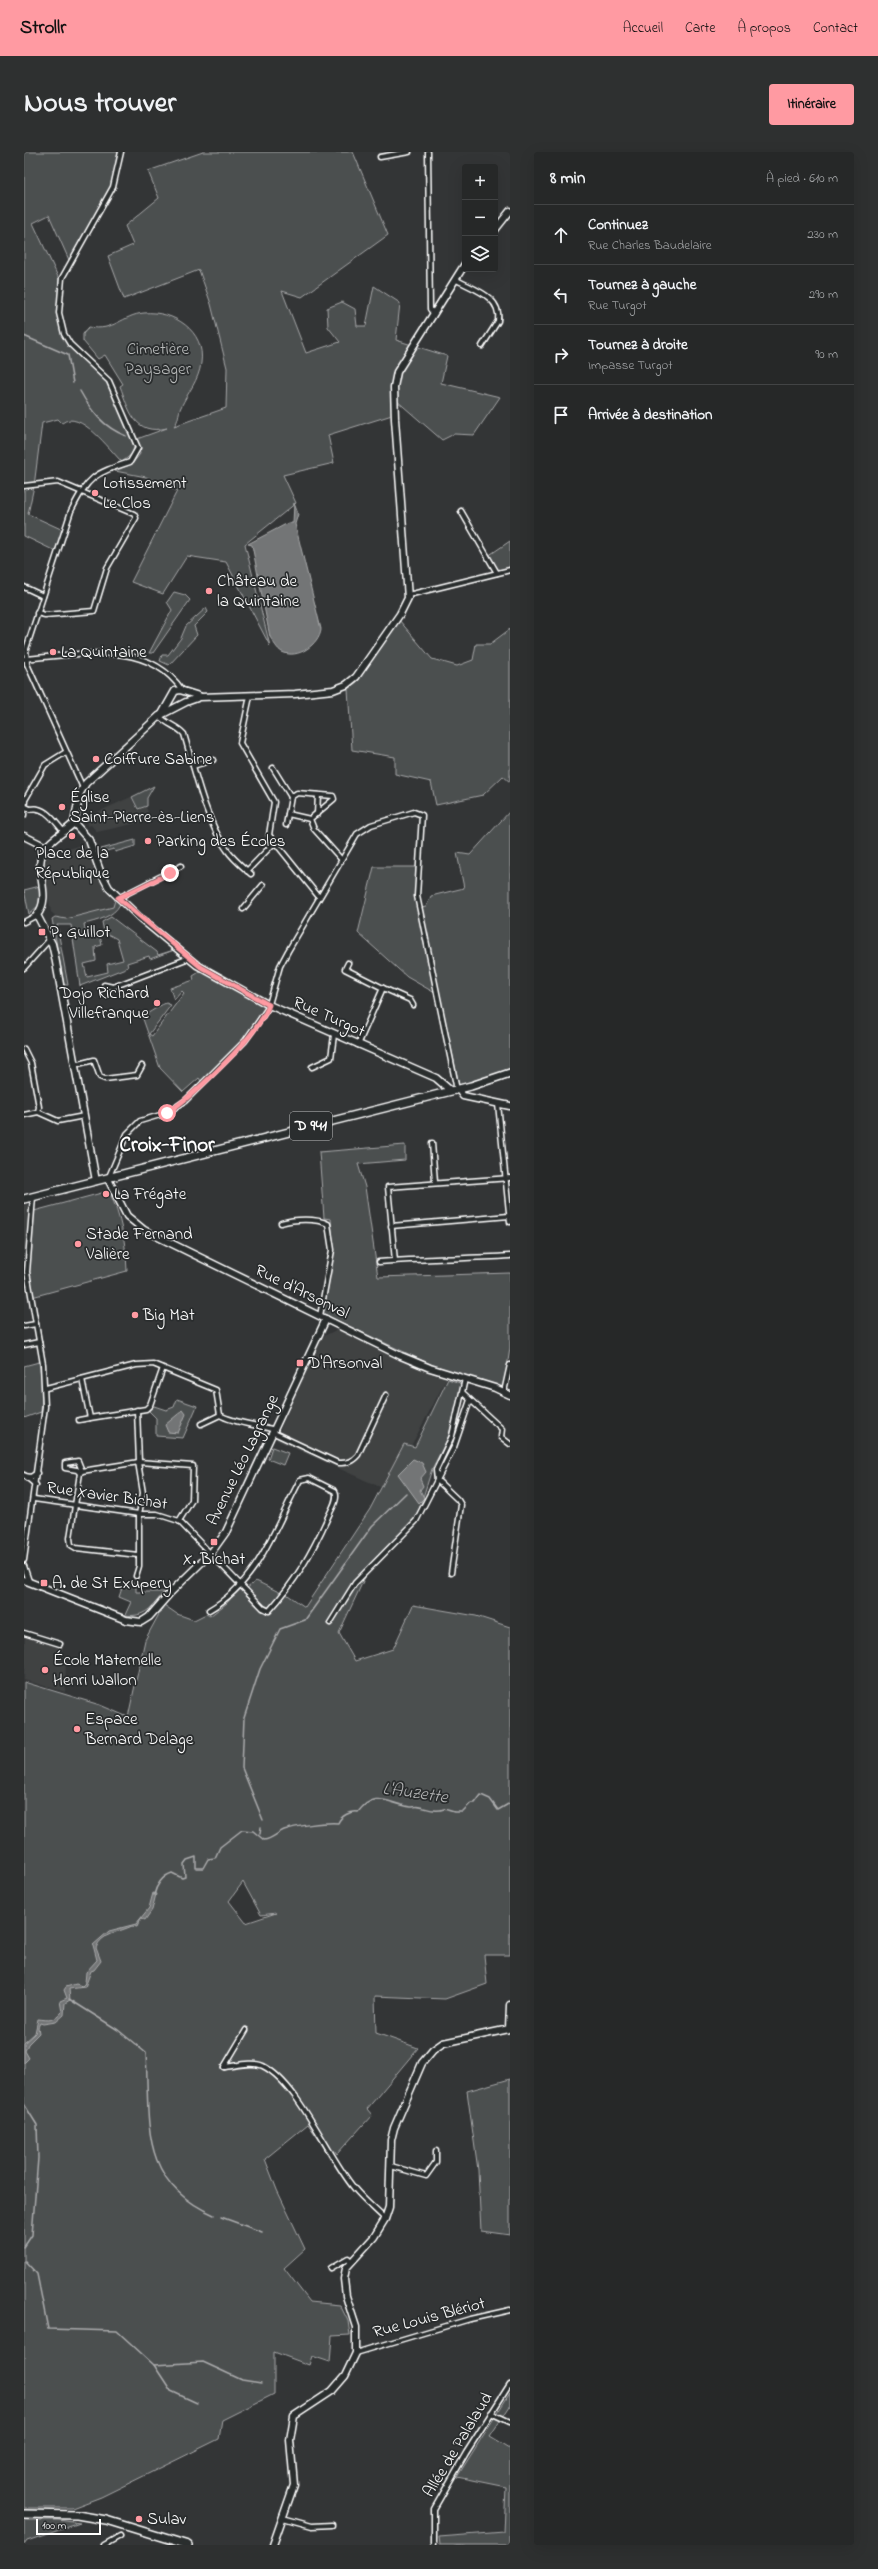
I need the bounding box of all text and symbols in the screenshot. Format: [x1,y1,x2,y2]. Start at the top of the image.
text: Strollr [20,15,66,42]
text: Accueil [623,18,663,39]
text: Carte [685,18,716,39]
text: À propos [738,18,791,39]
text: Contact [813,18,858,39]
text: Nous trouver [24,84,176,125]
button: Itinéraire [769,84,854,125]
map controls [462,164,498,272]
button: + [462,164,498,200]
text: 8 min [550,166,585,191]
text: À pied · 610 m [766,169,838,188]
button: − [462,200,498,236]
text: Continuez [588,214,648,236]
icon: ahead [550,224,572,246]
text: 230 m [807,225,838,244]
button: layers [462,236,498,272]
text: Rue Charles Baudelaire [588,236,712,255]
text: Tournez à gauche [588,274,696,296]
icon: left [550,284,572,306]
text: 290 m [809,285,838,304]
text: Rue Turgot [588,296,647,315]
text: Tournez à droite [588,334,688,356]
park label: Cimetière Paysager [125,337,192,384]
icon: right [550,344,572,366]
text: 90 m [815,345,838,364]
text: Impasse Turgot [588,356,673,375]
icon: arrive [550,404,572,426]
text: Arrivée à destination [588,404,713,426]
place label: Lotissement Le Clos [103,471,187,516]
marker: Lotissement Le Clos [90,488,100,498]
place label: Château de la Quintaine [217,569,300,614]
marker: Château de la Quintaine [204,586,214,596]
place label: La Quintaine [61,640,147,665]
marker: La Quintaine [48,647,58,657]
place label: Coiffure Sabine [104,747,213,772]
marker: Coiffure Sabine [91,754,101,764]
place label: Église Saint-Pierre-ès-Liens [70,785,214,830]
marker: Église Saint-Pierre-ès-Liens [57,802,67,812]
place label: Parking des Écoles [156,829,285,856]
marker: Place de la République [67,831,77,841]
marker: Parking des Écoles [143,836,153,846]
place label: Place de la République [35,841,110,886]
route end [161,864,179,882]
place label: P. Guillot [50,920,110,945]
marker: P. Guillot [37,927,47,937]
place label: Dojo Richard Villefranque [58,981,149,1026]
street label: Rue Turgot [288,990,369,1046]
marker: Dojo Richard Villefranque [152,998,162,1008]
route start [158,1104,176,1122]
road number: D 941 [290,1112,332,1140]
district label: Croix-Finor [119,1131,215,1161]
place label: La Frégate [114,1182,187,1209]
marker: La Frégate [101,1189,111,1199]
place label: Stade Fernand Valière [85,1222,193,1267]
marker: Stade Fernand Valière [73,1239,83,1249]
street label: Rue d'Arsonval [250,1258,354,1326]
place label: Big Mat [142,1303,195,1330]
marker: Big Mat [130,1310,140,1320]
place label: D'Arsonval [307,1351,383,1376]
marker: D'Arsonval [295,1358,305,1368]
street label: Avenue Léo Lagrange [200,1390,288,1531]
street label: Rue Xavier Bichat [45,1475,169,1517]
marker: X. Bichat [209,1537,219,1547]
place label: X. Bichat [183,1547,246,1572]
place label: A. de St Exupery [52,1571,172,1597]
marker: A. de St Exupery [39,1578,49,1588]
place label: École Maternelle Henri Wallon [53,1648,162,1693]
marker: École Maternelle Henri Wallon [40,1665,50,1675]
place label: Espace Bernard Delage [84,1707,194,1754]
marker: Espace Bernard Delage [72,1724,82,1734]
water label: L'Auzette [381,1777,450,1812]
street label: Rue Louis Blériot [370,2291,488,2345]
street label: Allée de Palalaud [417,2387,499,2502]
place label: Sulav [147,2507,187,2532]
marker: Sulav [134,2514,144,2524]
scale bar [36,2517,101,2536]
text: 100 m [42,2518,66,2534]

